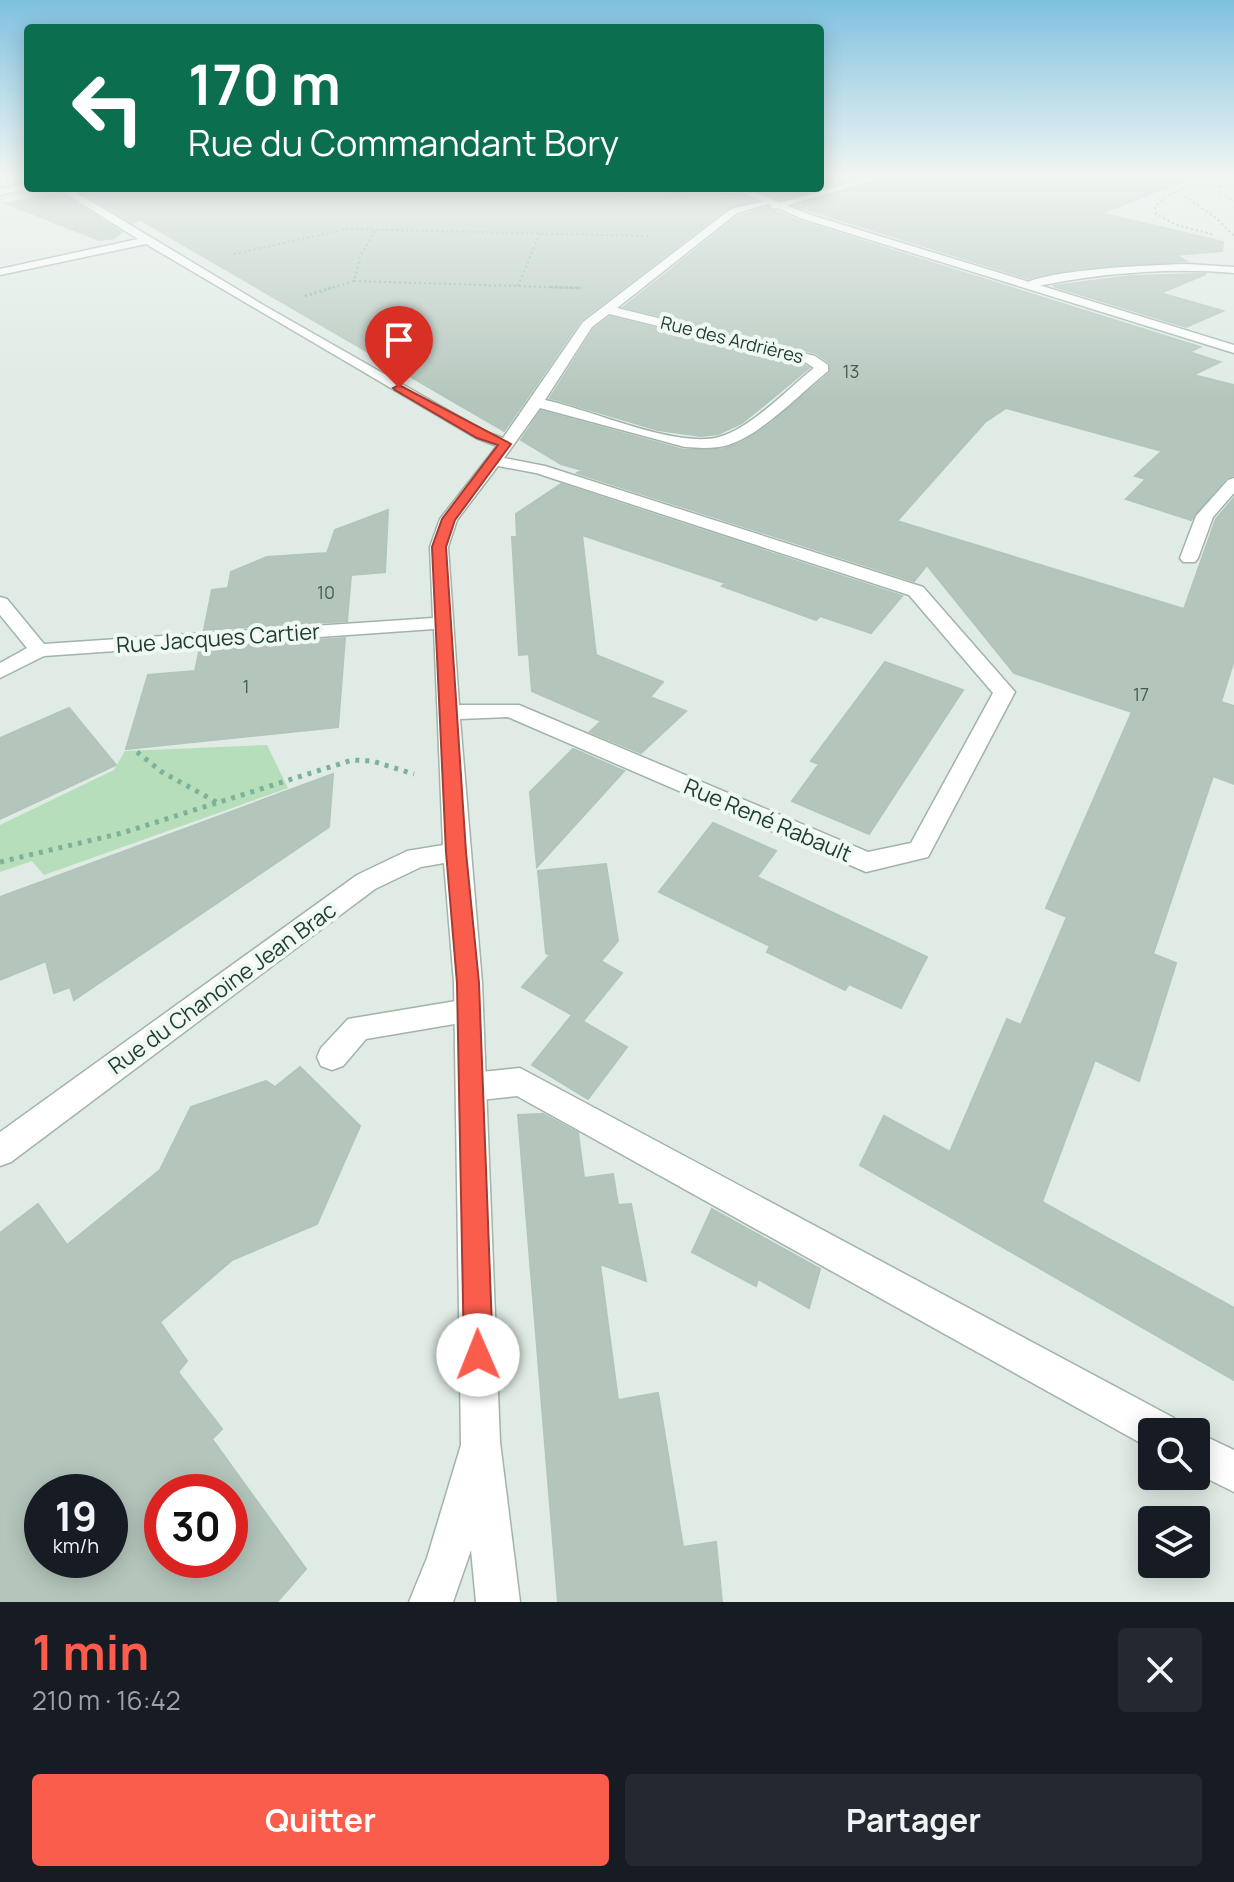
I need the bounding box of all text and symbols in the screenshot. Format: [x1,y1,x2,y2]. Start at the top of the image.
text: 170 m [188,45,341,122]
icon: left [56,56,160,160]
text: Rue du Commandant Bory [188,118,619,167]
pin [365,306,433,388]
street label: Rue des Ardrières [658,310,806,368]
icon: arrive [377,318,421,362]
house number: 13 [843,359,859,383]
house number: 10 [317,580,335,604]
street label: Rue Jacques Cartier [115,616,321,660]
house number: 1 [242,674,250,698]
house number: 17 [1133,682,1149,706]
street label: Rue René Rabault [680,771,857,869]
street label: Rue du Chanoine Jean Brac [102,895,342,1081]
position arrow [436,1313,520,1397]
map controls [1138,1418,1210,1578]
button: search [1138,1418,1210,1490]
speed limit sign: 30 [144,1474,248,1578]
text: 19 [55,1488,97,1543]
button: layers [1138,1506,1210,1578]
text: km/h [53,1532,99,1559]
text: 1 min [32,1619,149,1684]
button: close [1118,1628,1202,1712]
text: 210 m · 16:42 [32,1682,181,1718]
button: Quitter [32,1774,609,1866]
button: Partager [625,1774,1202,1866]

